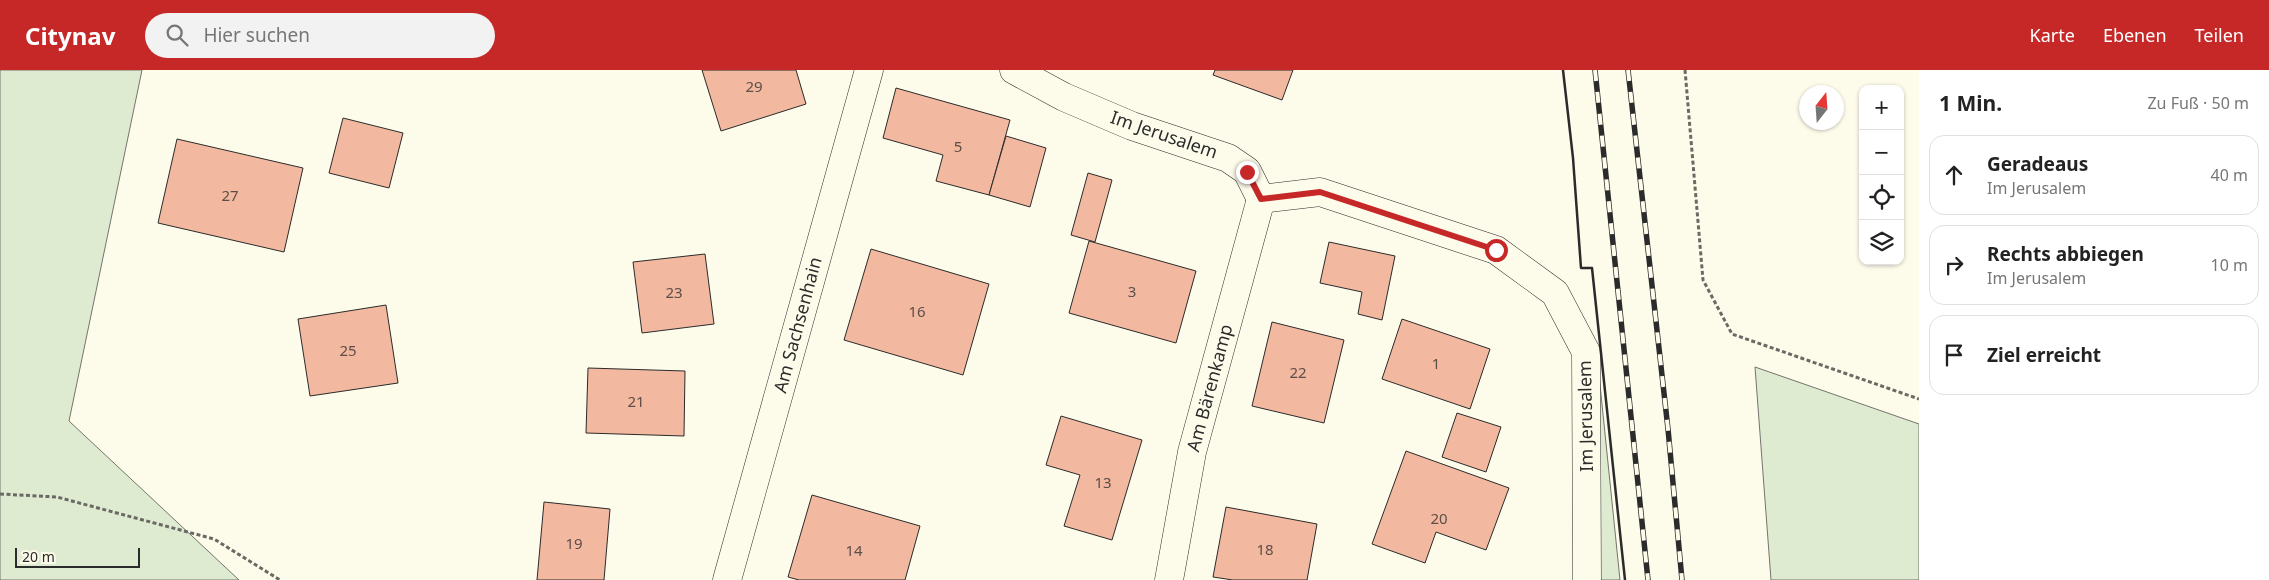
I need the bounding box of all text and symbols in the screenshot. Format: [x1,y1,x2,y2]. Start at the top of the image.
search box [145,13,495,58]
text: Citynav [25,19,115,52]
icon: search [163,21,191,49]
text: Hier suchen [203,22,310,48]
text: Karte [2030,23,2075,47]
text: Ebenen [2103,23,2167,47]
text: Teilen [2195,23,2244,47]
house number: 29 [745,76,763,96]
north arrow [1799,85,1844,130]
map controls [1859,85,1904,265]
button: + [1859,85,1904,130]
text: 1 Min. [1939,89,2002,117]
text: Zu Fuß · 50 m [2147,92,2249,114]
street label: Im Jerusalem [1108,105,1221,164]
button: − [1859,130,1904,175]
house number: 5 [954,136,962,156]
text: Geradeaus [1987,151,2088,177]
route end [1236,161,1259,184]
icon: ahead [1940,161,1968,189]
text: 40 m [2211,164,2248,186]
button: locate [1859,175,1904,220]
text: Im Jerusalem [1987,177,2086,199]
house number: 27 [221,185,239,205]
button: layers [1859,220,1904,265]
route start [1485,239,1508,262]
text: Rechts abbiegen [1987,241,2144,267]
icon: right [1940,251,1968,279]
street label: Am Sachsenhain [767,254,827,395]
text: 10 m [2211,254,2248,276]
text: Im Jerusalem [1987,267,2086,289]
house number: 3 [1128,281,1136,301]
house number: 23 [665,282,683,302]
house number: 16 [908,301,926,321]
street label: Am Bärenkamp [1181,321,1238,454]
house number: 25 [339,340,357,360]
icon: arrive [1940,341,1968,369]
text: Ziel erreicht [1987,342,2101,368]
house number: 1 [1432,353,1440,373]
street label: Im Jerusalem [1572,360,1598,472]
house number: 22 [1289,362,1307,382]
house number: 21 [627,391,645,411]
house number: 13 [1094,472,1112,492]
house number: 20 [1430,508,1448,528]
house number: 19 [565,533,583,553]
house number: 18 [1256,539,1274,559]
house number: 14 [845,540,863,560]
scale bar [15,545,140,568]
text: 20 m [22,547,55,566]

